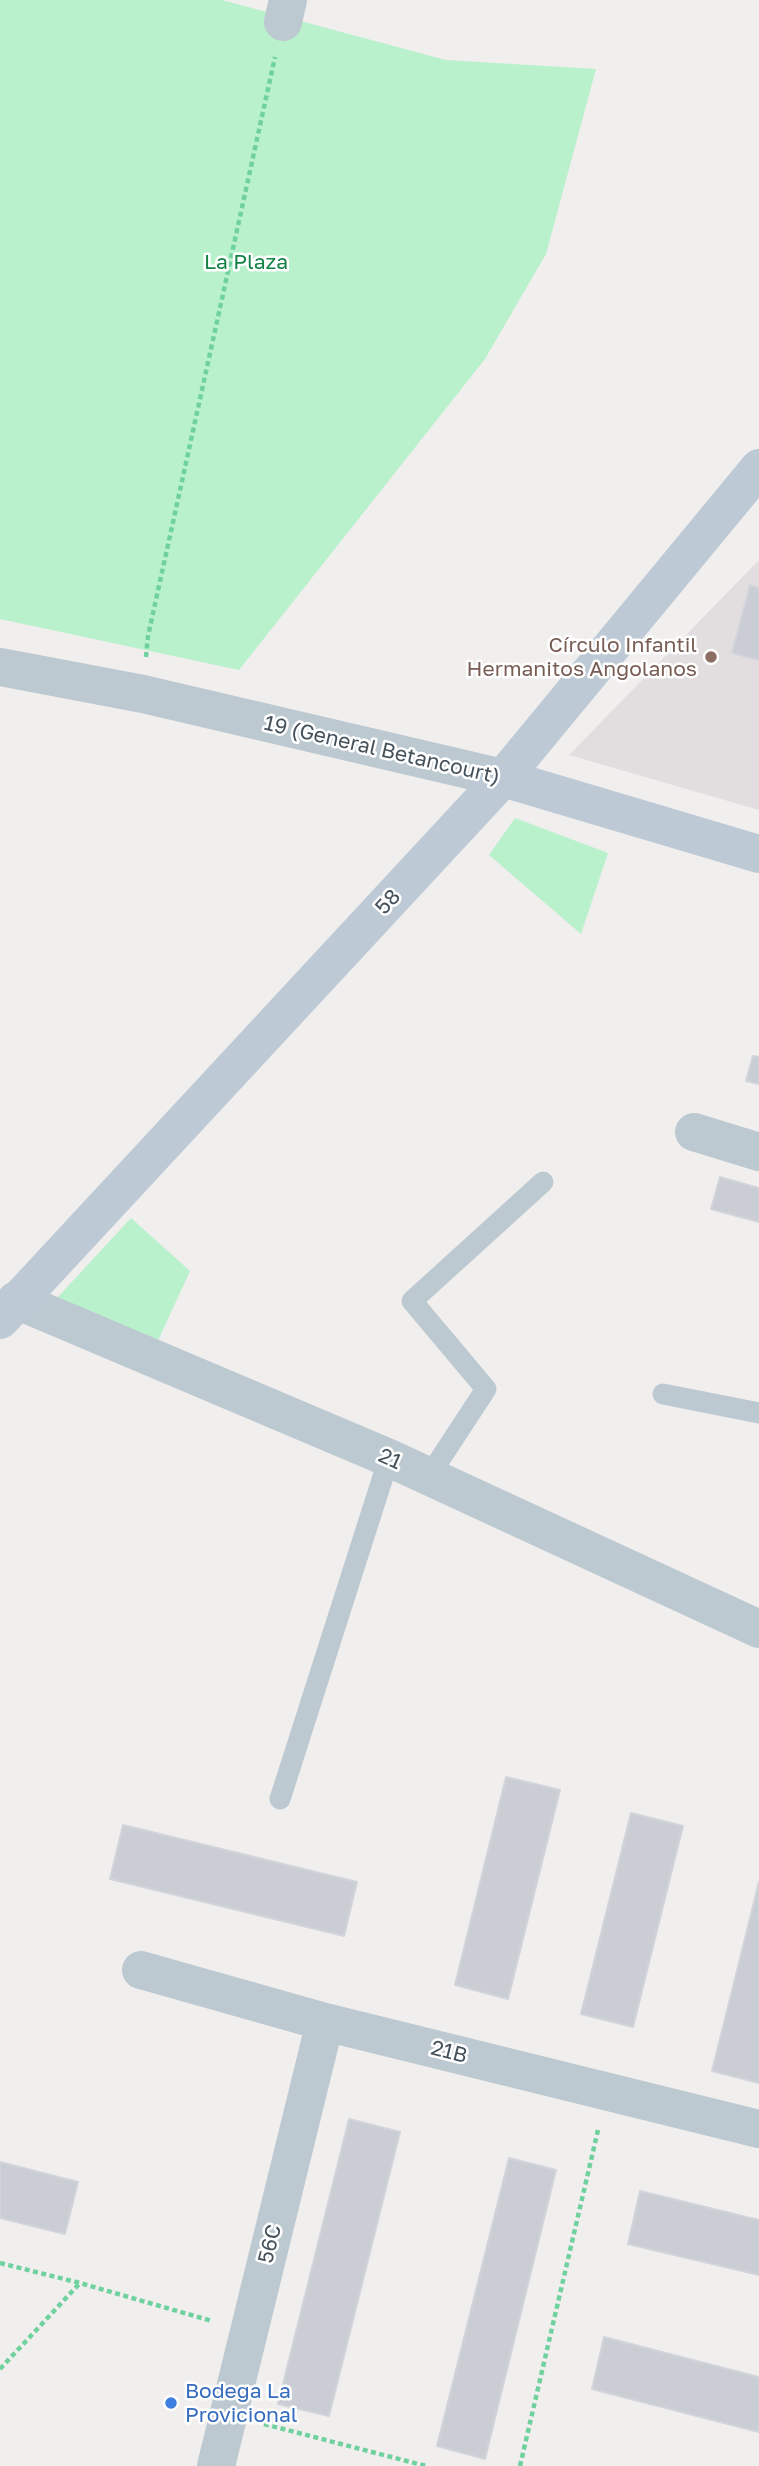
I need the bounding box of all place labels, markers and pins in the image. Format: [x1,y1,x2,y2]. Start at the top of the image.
place label: Círculo Infantil Hermanitos Angolanos [467,632,697,682]
marker: Círculo Infantil Hermanitos Angolanos [703,649,719,665]
place label: Bodega La Provicional [185,2378,297,2428]
marker: Bodega La Provicional [163,2395,179,2411]

